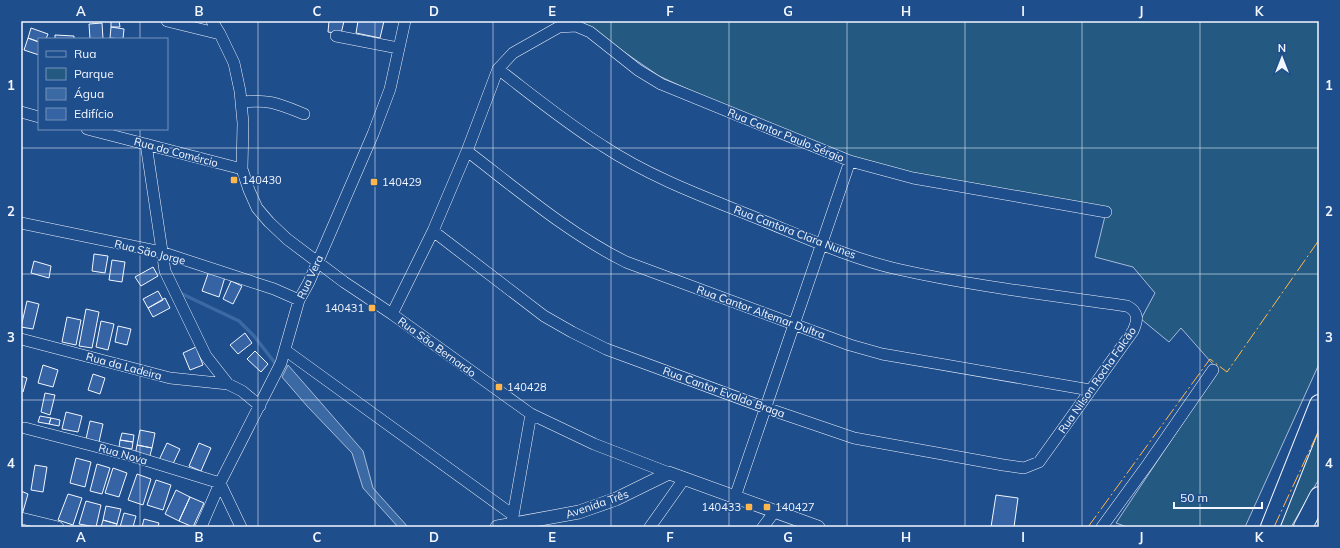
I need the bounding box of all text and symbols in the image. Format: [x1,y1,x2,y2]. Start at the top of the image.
text: A [76,3,86,19]
text: B [195,3,204,19]
text: C [313,3,322,19]
text: D [429,3,439,19]
text: E [548,3,556,19]
text: F [666,3,674,19]
text: G [783,3,793,19]
text: H [901,3,911,19]
text: I [1021,3,1025,19]
text: J [1139,3,1143,19]
text: K [1255,3,1265,19]
legend [38,38,168,130]
north arrow [1262,38,1302,78]
text: N [1278,41,1286,55]
text: Rua [74,46,96,61]
text: Parque [74,66,114,81]
text: 1 [7,77,15,93]
text: 1 [1325,77,1333,93]
text: Água [74,86,104,101]
street label: Rua Cantor Paulo Sérgio [726,105,846,165]
text: Edifício [74,106,114,121]
street label: Rua do Comércio [132,134,220,170]
place label: 140430 [242,173,282,187]
marker: 140430 [229,175,239,185]
place label: 140429 [382,175,422,189]
marker: 140429 [369,177,379,187]
street label: Rua Cantora Clara Nunes [732,202,858,262]
text: 2 [7,203,15,219]
text: 2 [1325,203,1333,219]
street label: Rua São Jorge [113,236,187,268]
street label: Rua Vera [294,253,326,301]
street label: Rua Cantor Altemar Dultra [695,282,827,342]
place label: 140431 [324,301,364,315]
marker: 140431 [367,303,377,313]
street label: Rua São Bernardo [395,314,479,380]
street label: Rua Nilson Rocha Falcão [1055,324,1139,436]
text: 3 [7,329,15,345]
text: 3 [1325,329,1333,345]
street label: Rua da Ladeira [85,349,163,383]
street label: Rua Cantor Evaldo Braga [661,363,787,421]
place label: 140428 [507,380,547,394]
marker: 140428 [494,382,504,392]
street label: Rua Nova [97,440,149,468]
text: 4 [7,455,15,471]
text: 4 [1325,455,1333,471]
scale bar [1174,484,1262,510]
street label: Avenida Três [564,487,630,521]
text: 50 m [1180,490,1208,505]
place label: 140433 [701,500,741,514]
place label: 140427 [775,500,815,514]
marker: 140433 [744,502,754,512]
marker: 140427 [762,502,772,512]
text: A [76,529,86,545]
text: B [195,529,204,545]
text: C [313,529,322,545]
text: D [429,529,439,545]
text: E [548,529,556,545]
text: F [666,529,674,545]
text: G [783,529,793,545]
text: H [901,529,911,545]
text: I [1021,529,1025,545]
text: J [1139,529,1143,545]
text: K [1255,529,1265,545]

